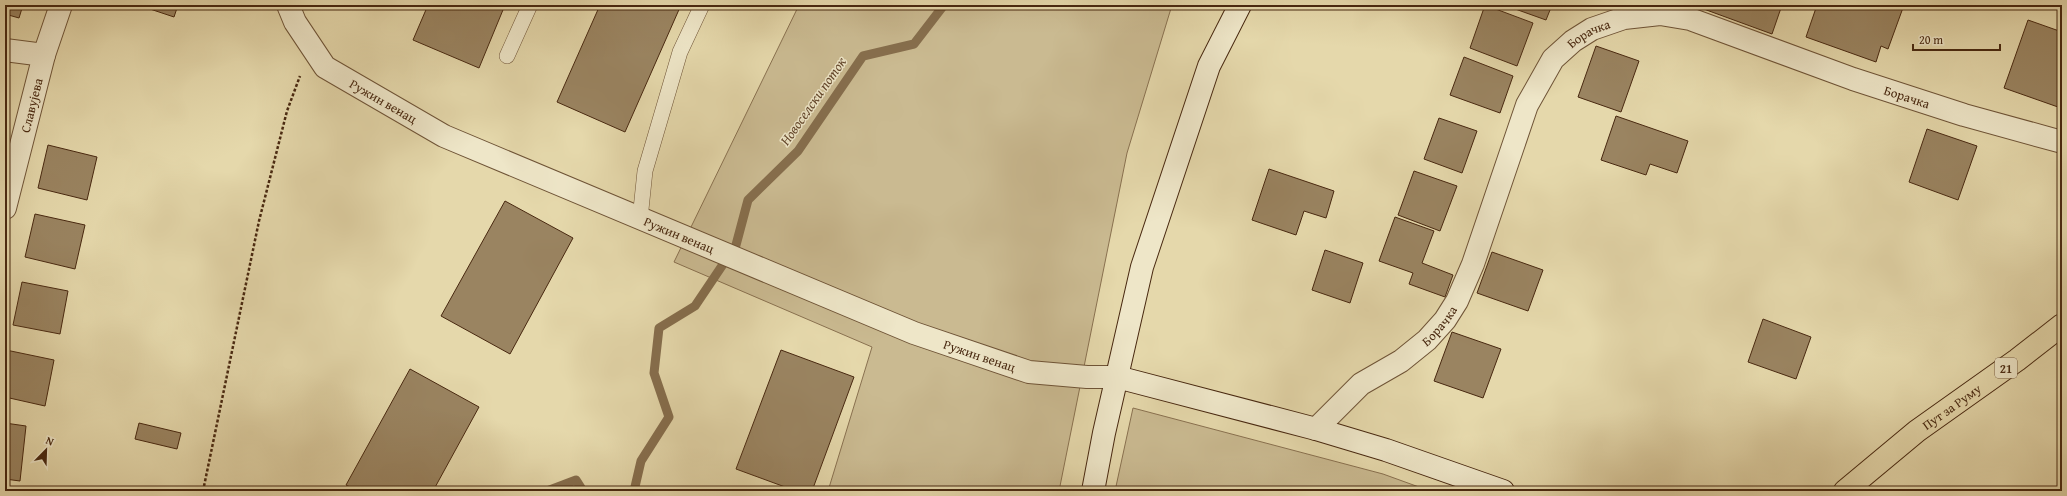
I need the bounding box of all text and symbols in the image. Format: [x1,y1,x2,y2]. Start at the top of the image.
street label: Борачка [1562,14,1613,52]
scale bar [1913,26,2000,52]
text: 20 m [1919,31,1943,48]
water label: Новоселски поток [775,53,851,149]
street label: Ружин венац [346,74,421,128]
street label: Славујева [15,75,47,135]
street label: Борачка [1882,80,1933,113]
street label: Ружин венац [641,211,718,258]
street label: Борачка [1417,301,1462,350]
street label: Ружин венац [941,334,1019,376]
road number: 21 [1995,358,2017,378]
street label: Пут за Руму [1918,379,1985,434]
north arrow [26,430,66,470]
text: N [43,432,57,450]

